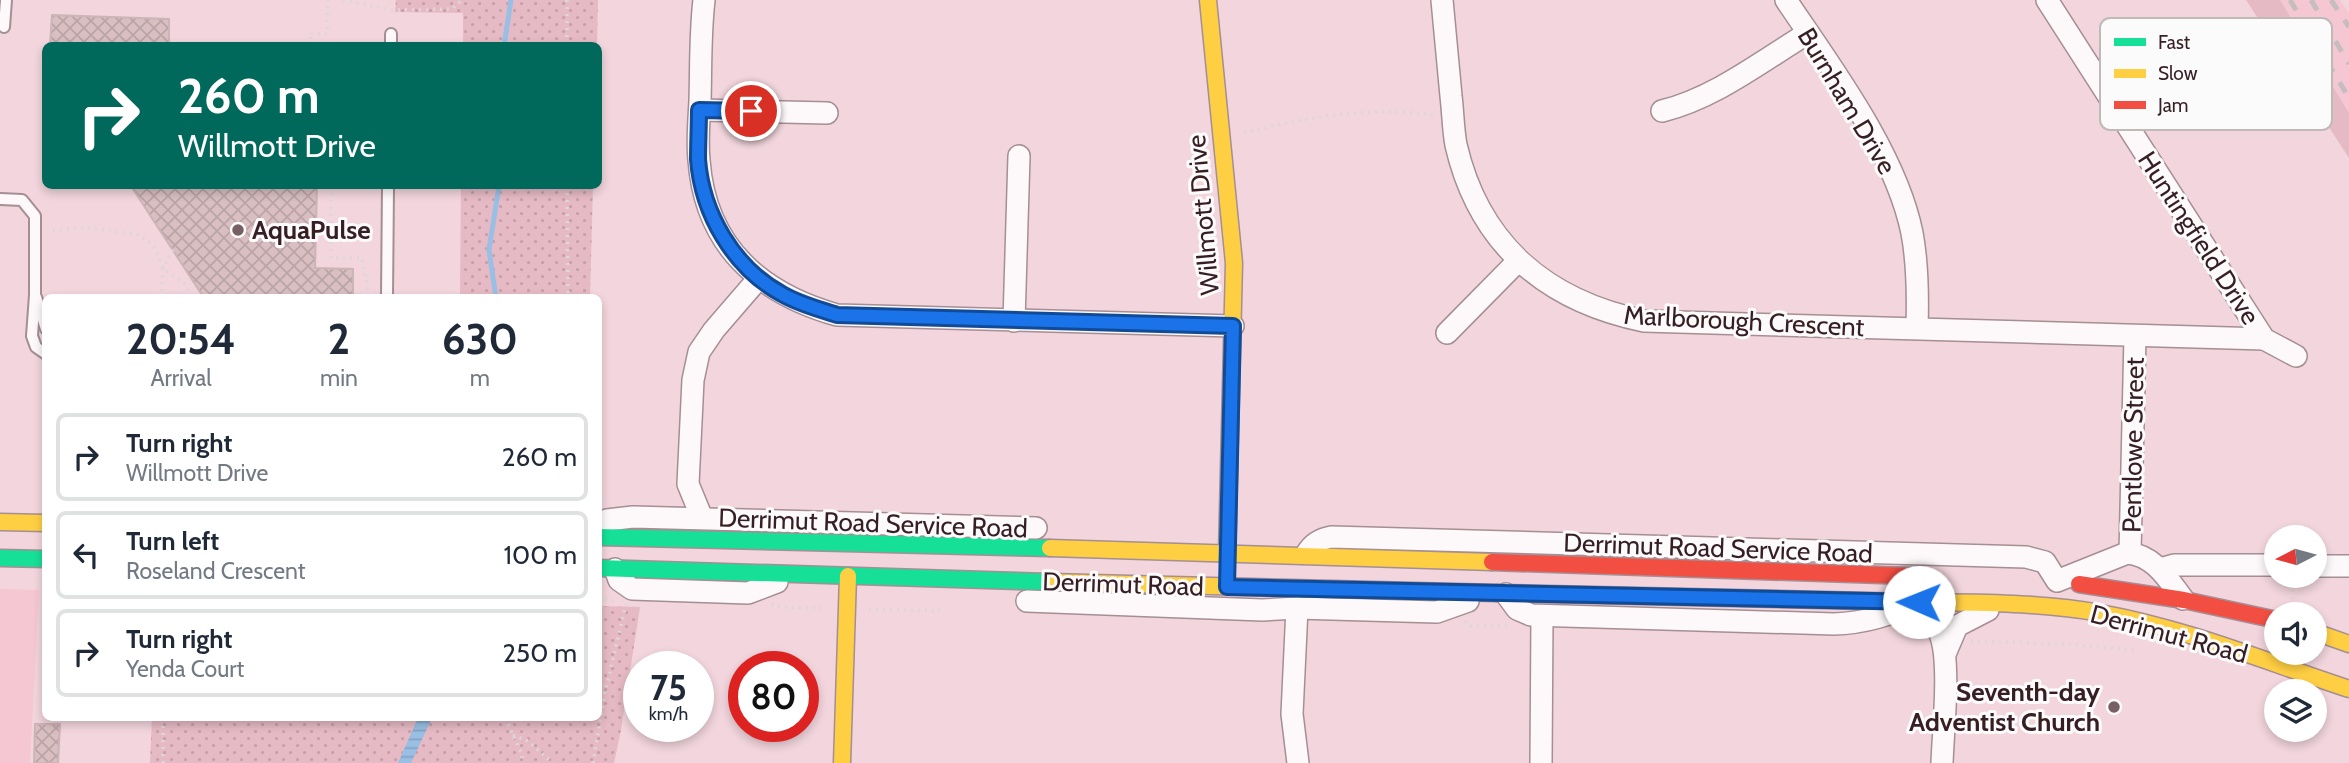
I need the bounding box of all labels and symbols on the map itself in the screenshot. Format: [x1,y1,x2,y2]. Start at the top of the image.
legend [2100,18,2332,130]
street label: Burnham Drive [1791,22,1903,180]
text: Fast [2158,31,2191,54]
text: Slow [2158,62,2198,85]
pin [721,81,781,141]
text: Jam [2157,94,2188,117]
street label: Willmott Drive [1180,133,1226,297]
street label: Huntingfield Drive [2131,145,2267,331]
place label: AquaPulse [252,214,371,246]
marker: AquaPulse [230,222,246,238]
street label: Marlborough Crescent [1623,299,1865,343]
street label: Pentlowe Street [2115,357,2151,533]
street label: Derrimut Road Service Road [718,502,1028,544]
north arrow [2264,525,2328,588]
street label: Derrimut Road Service Road [1563,527,1873,569]
street label: Derrimut Road [1042,565,1204,603]
position arrow [1882,565,1956,639]
street label: Derrimut Road [2087,598,2251,670]
speed limit sign: 80 [728,651,819,742]
place label: Seventh-day Adventist Church [1909,676,2100,738]
marker: Seventh-day Adventist Church [2106,699,2122,715]

